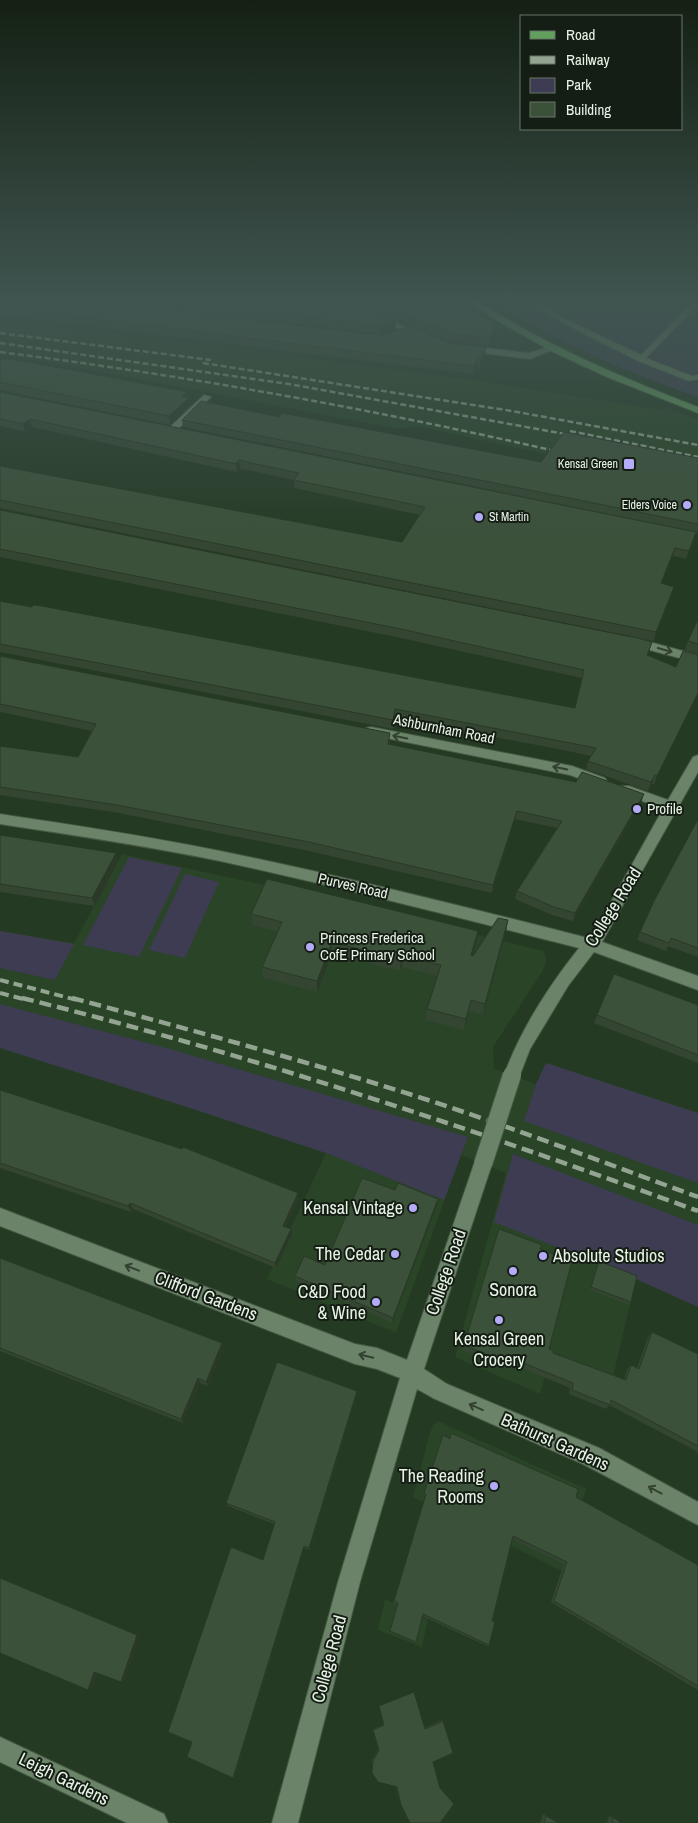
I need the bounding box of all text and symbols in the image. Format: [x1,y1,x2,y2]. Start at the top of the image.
legend [520,15,683,130]
text: Road [566,24,595,45]
text: Railway [566,49,611,70]
text: Park [566,74,592,95]
text: Building [566,99,611,120]
place label: Kensal Green [558,456,618,472]
marker: Kensal Green [622,457,636,471]
place label: Elders Voice [622,497,677,513]
marker: Elders Voice [681,499,693,511]
place label: St Martin [489,509,529,525]
marker: St Martin [473,511,485,523]
one-way arrow [656,645,672,655]
street label: Ashburnham Road [391,708,496,749]
one-way arrow [393,732,409,741]
one-way arrow [552,763,568,773]
place label: Profile [647,798,683,819]
marker: Profile [631,803,643,815]
street label: College Road [578,862,647,951]
street label: Purves Road [316,867,390,904]
place label: Princess Frederica CofE Primary School [320,927,435,965]
marker: Princess Frederica CofE Primary School [304,941,316,953]
place label: Kensal Vintage [303,1195,403,1220]
marker: Kensal Vintage [407,1202,419,1214]
street label: College Road [419,1225,472,1318]
place label: The Cedar [315,1241,385,1266]
place label: Absolute Studios [552,1243,665,1268]
marker: The Cedar [389,1248,401,1260]
marker: Absolute Studios [537,1250,549,1262]
one-way arrow [125,1263,141,1272]
street label: Clifford Gardens [151,1265,261,1327]
marker: Sonora [507,1265,519,1277]
place label: Sonora [489,1277,537,1302]
place label: C&D Food & Wine [298,1279,366,1325]
marker: C&D Food & Wine [370,1296,382,1308]
marker: Kensal Green Crocery [493,1314,505,1326]
place label: Kensal Green Crocery [454,1326,544,1372]
one-way arrow [359,1351,375,1360]
one-way arrow [469,1402,484,1412]
street label: Bathurst Gardens [497,1407,613,1476]
place label: The Reading Rooms [399,1463,485,1509]
marker: The Reading Rooms [488,1480,500,1492]
one-way arrow [648,1485,663,1495]
street label: College Road [305,1612,352,1705]
street label: Leigh Gardens [15,1746,114,1811]

